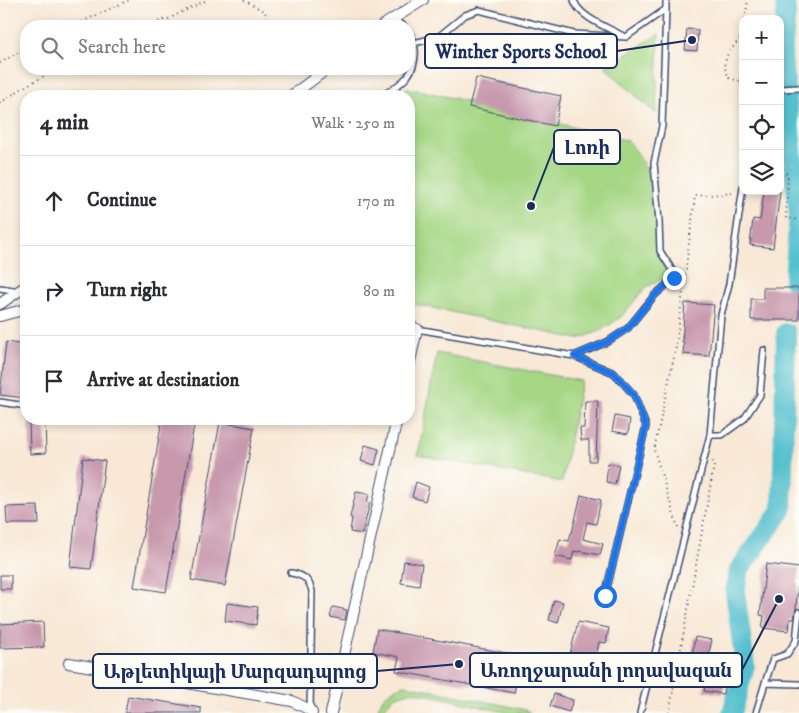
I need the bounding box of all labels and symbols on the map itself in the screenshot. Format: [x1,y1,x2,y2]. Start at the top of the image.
callout: Winther Sports School [425,34,617,68]
text: Winther Sports School [434,41,607,64]
callout: Լոռի [554,130,620,164]
text: Լոռի [564,137,610,160]
route end [663,267,686,290]
route start [594,585,617,608]
callout: Առողջարանի լողավազան [470,653,742,687]
callout: Աթլետիկայի Մարզադպրոց [93,654,377,688]
text: Առողջարանի լողավազան [480,660,732,683]
text: Աթլետիկայի Մարզադպրոց [103,661,367,684]

